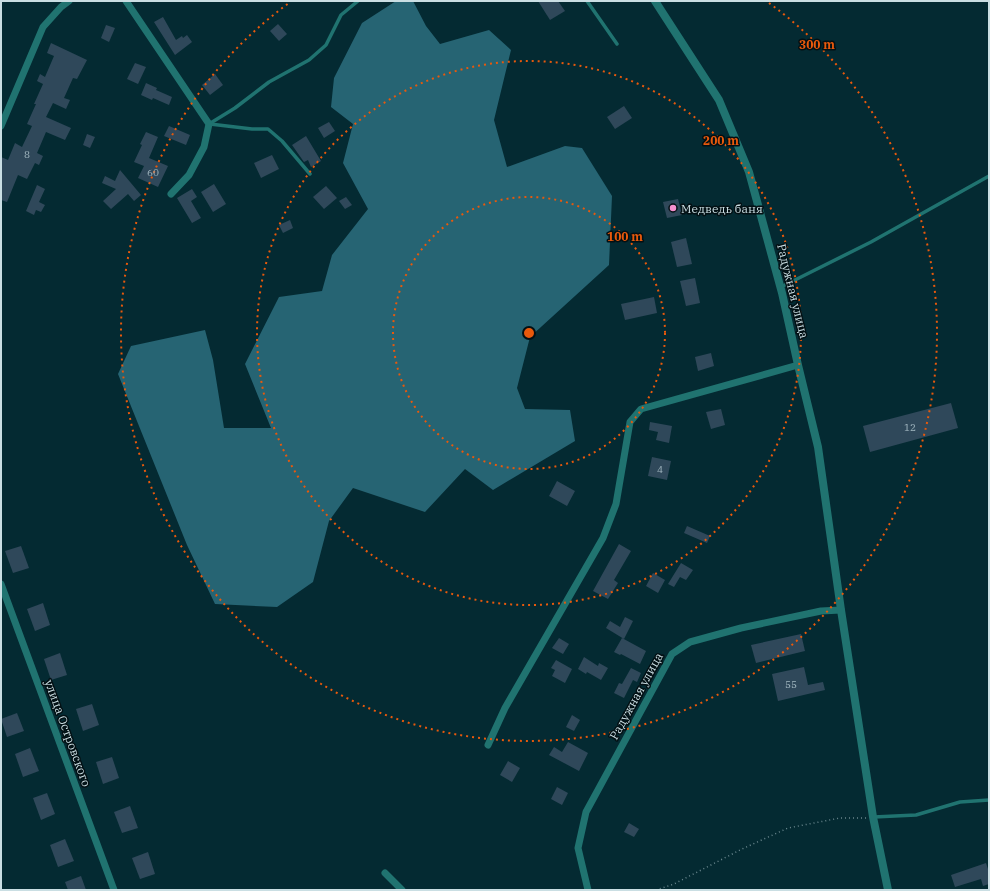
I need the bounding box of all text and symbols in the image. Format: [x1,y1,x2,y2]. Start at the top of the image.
text: 300 m [799,37,835,52]
text: 200 m [703,133,739,148]
house number: 8 [24,148,30,161]
house number: 60 [147,166,159,179]
place label: Медведь баня [681,201,763,216]
marker: Медведь баня [668,203,678,213]
text: 100 m [607,229,643,244]
street label: Радужная улица [774,242,812,340]
centre of rings [522,326,536,340]
house number: 12 [904,421,916,434]
house number: 4 [657,463,663,476]
street label: Радужная улица [606,649,666,742]
street label: улица Островского [42,677,94,789]
house number: 55 [785,678,797,691]

